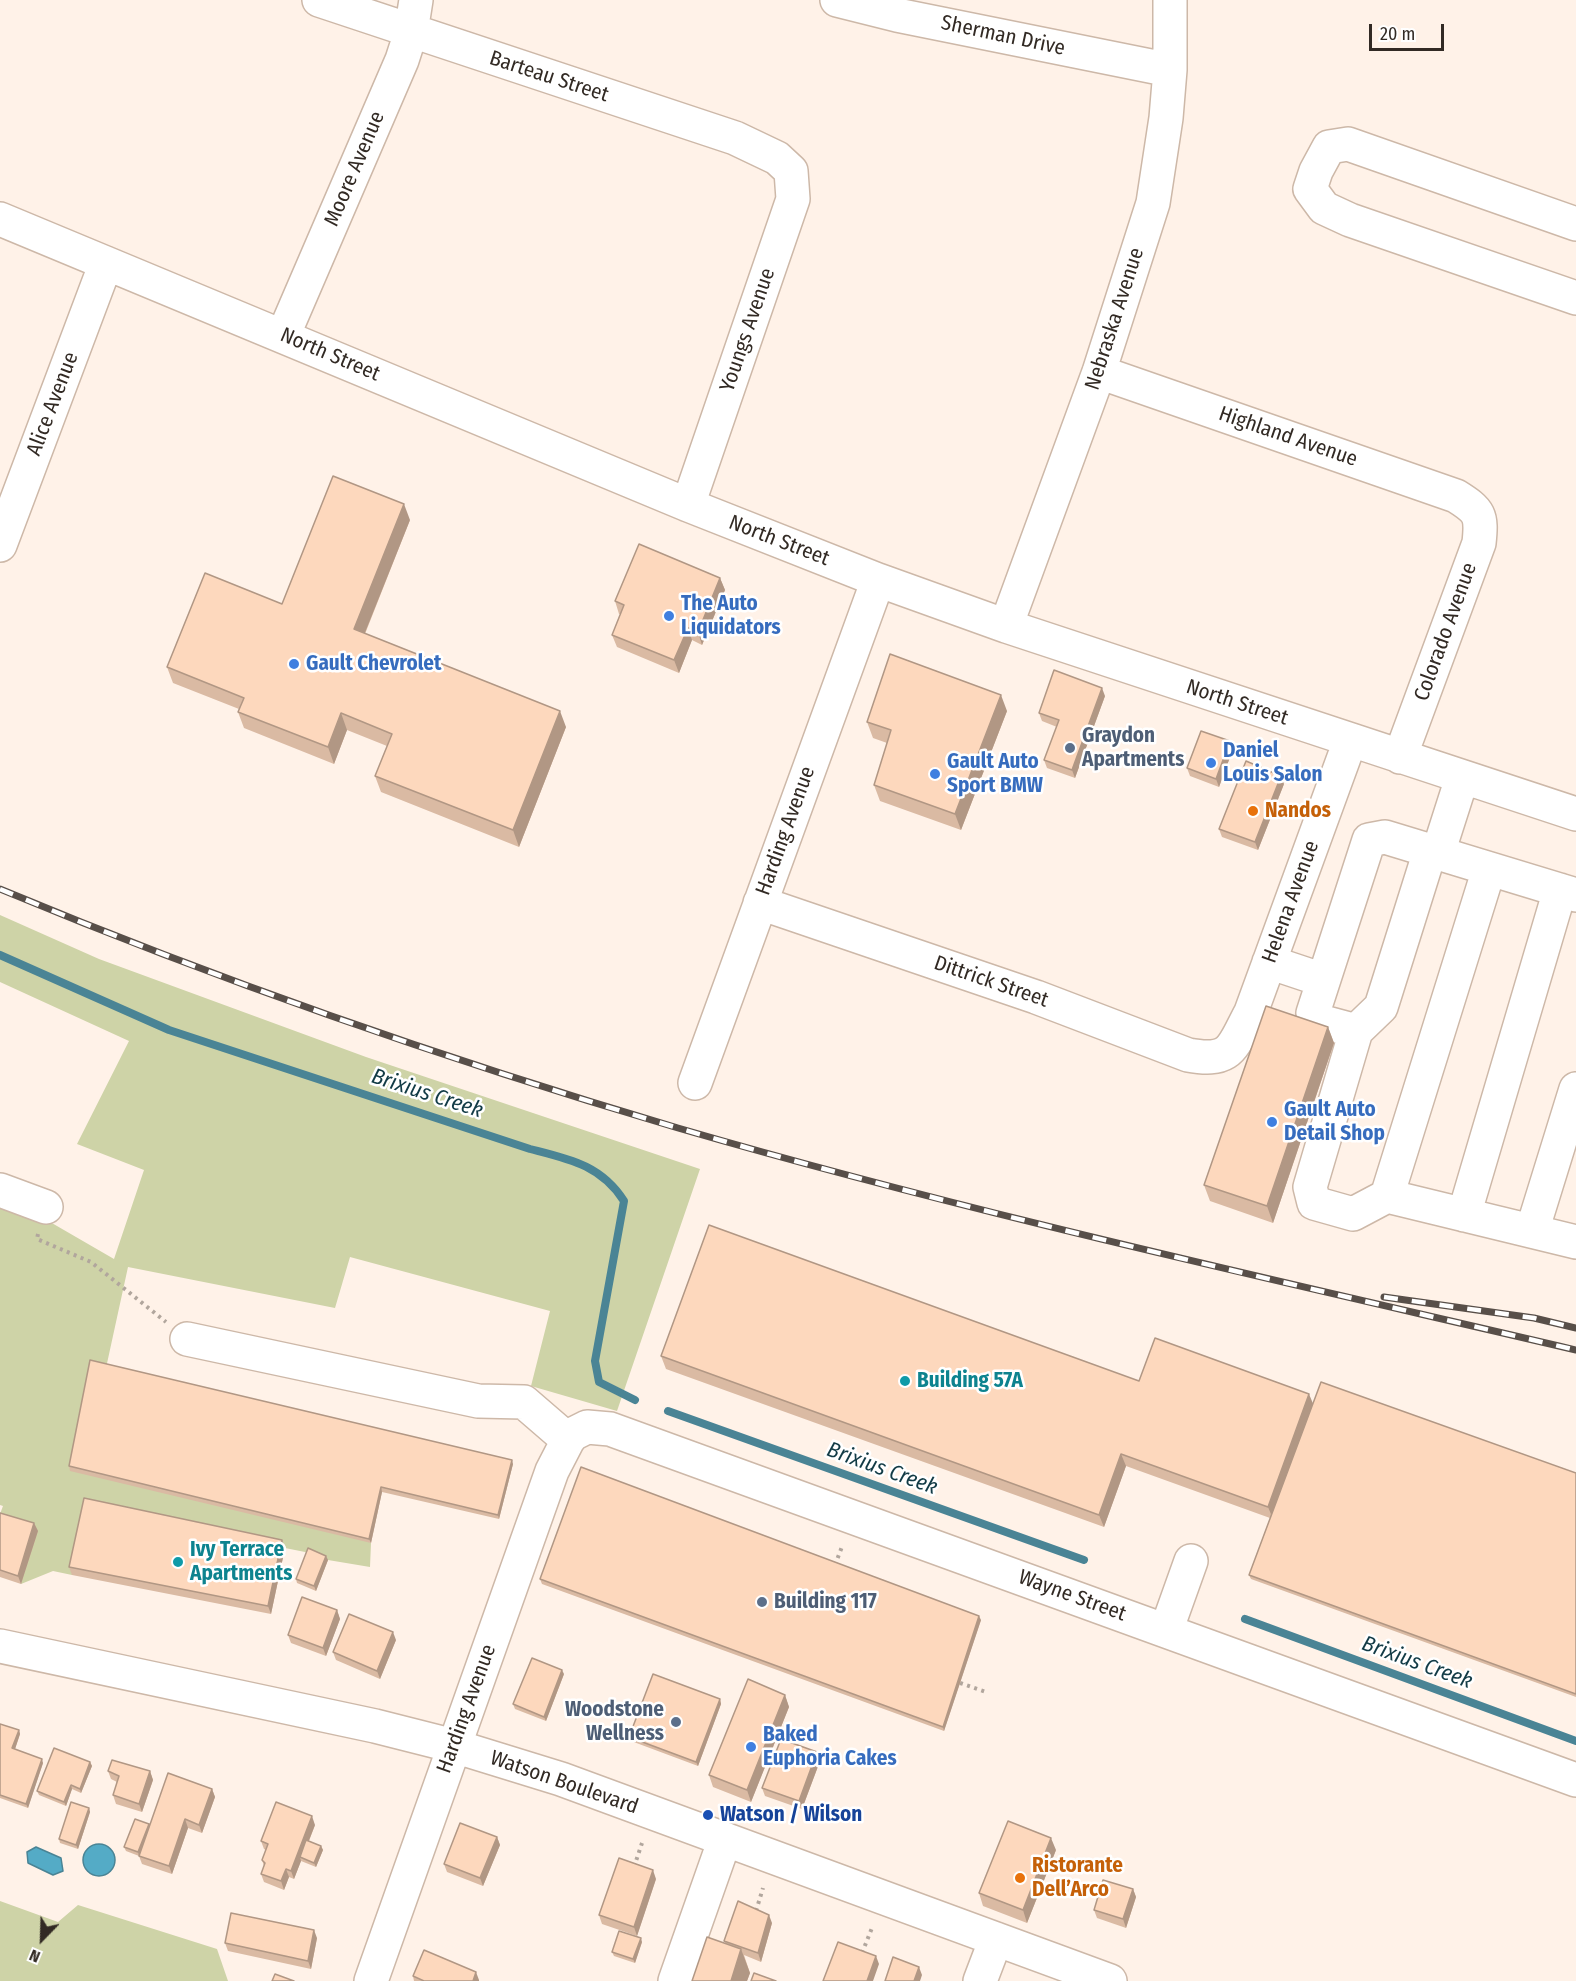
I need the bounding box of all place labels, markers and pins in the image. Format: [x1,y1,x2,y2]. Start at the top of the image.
place label: The Auto Liquidators [681,591,781,641]
marker: The Auto Liquidators [662,609,676,623]
place label: Gault Chevrolet [306,651,441,677]
marker: Gault Chevrolet [287,657,301,671]
place label: Graydon Apartments [1082,723,1184,773]
place label: Daniel Louis Salon [1223,738,1322,788]
marker: Graydon Apartments [1063,741,1077,755]
place label: Gault Auto Sport BMW [947,749,1043,799]
marker: Daniel Louis Salon [1204,756,1218,770]
marker: Gault Auto Sport BMW [928,767,942,781]
place label: Nandos [1265,798,1331,824]
marker: Nandos [1246,804,1260,818]
place label: Gault Auto Detail Shop [1284,1097,1385,1147]
marker: Gault Auto Detail Shop [1265,1115,1279,1129]
place label: Building 57A [917,1368,1023,1394]
marker: Building 57A [898,1374,912,1388]
place label: Ivy Terrace Apartments [190,1537,292,1587]
marker: Ivy Terrace Apartments [171,1555,185,1569]
place label: Building 117 [774,1589,877,1615]
marker: Building 117 [755,1595,769,1609]
place label: Woodstone Wellness [565,1697,664,1747]
marker: Woodstone Wellness [669,1715,683,1729]
place label: Baked Euphoria Cakes [763,1722,897,1772]
marker: Baked Euphoria Cakes [744,1740,758,1754]
place label: Watson / Wilson [720,1802,862,1828]
marker: Watson / Wilson [701,1808,715,1822]
place label: Ristorante Dell’Arco [1032,1853,1123,1903]
marker: Ristorante Dell’Arco [1013,1871,1027,1885]

